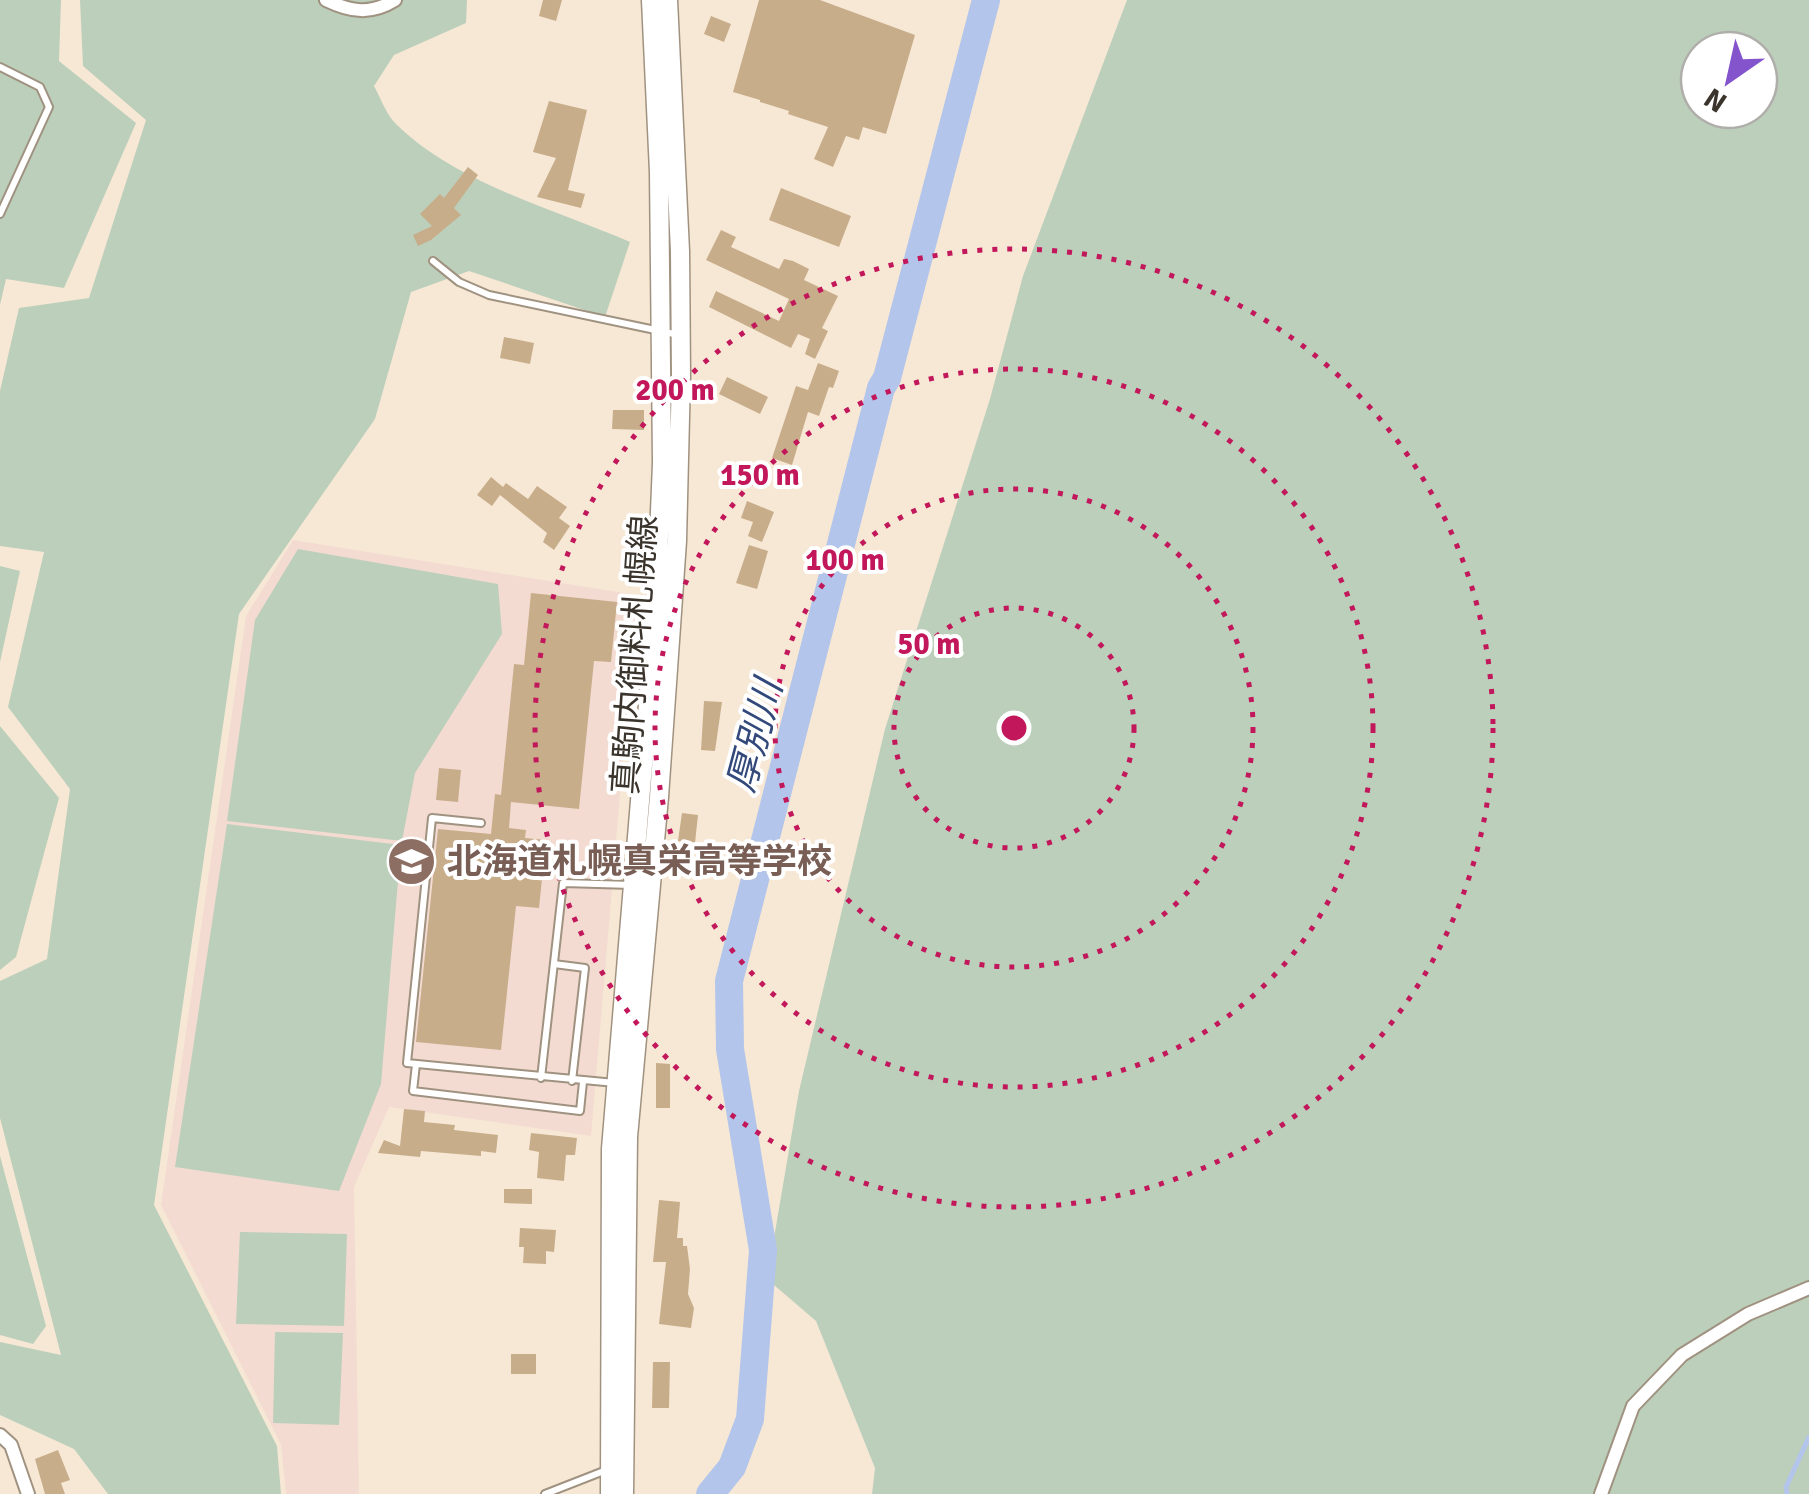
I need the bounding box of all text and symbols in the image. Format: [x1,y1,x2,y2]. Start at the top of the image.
north arrow [1679,30,1779,130]
text: N [1698,80,1733,119]
text: 200 m [635,372,715,409]
text: 150 m [720,457,800,494]
street label: 真駒内御料札幌線 [604,514,666,796]
text: 100 m [805,542,885,579]
text: 50 m [897,626,961,663]
water label: 厚別川 [718,671,793,797]
centre of rings [996,710,1032,746]
school or university icon: 北海道札幌真栄高等学校 [386,835,438,887]
place label: 北海道札幌真栄高等学校 [447,840,832,883]

